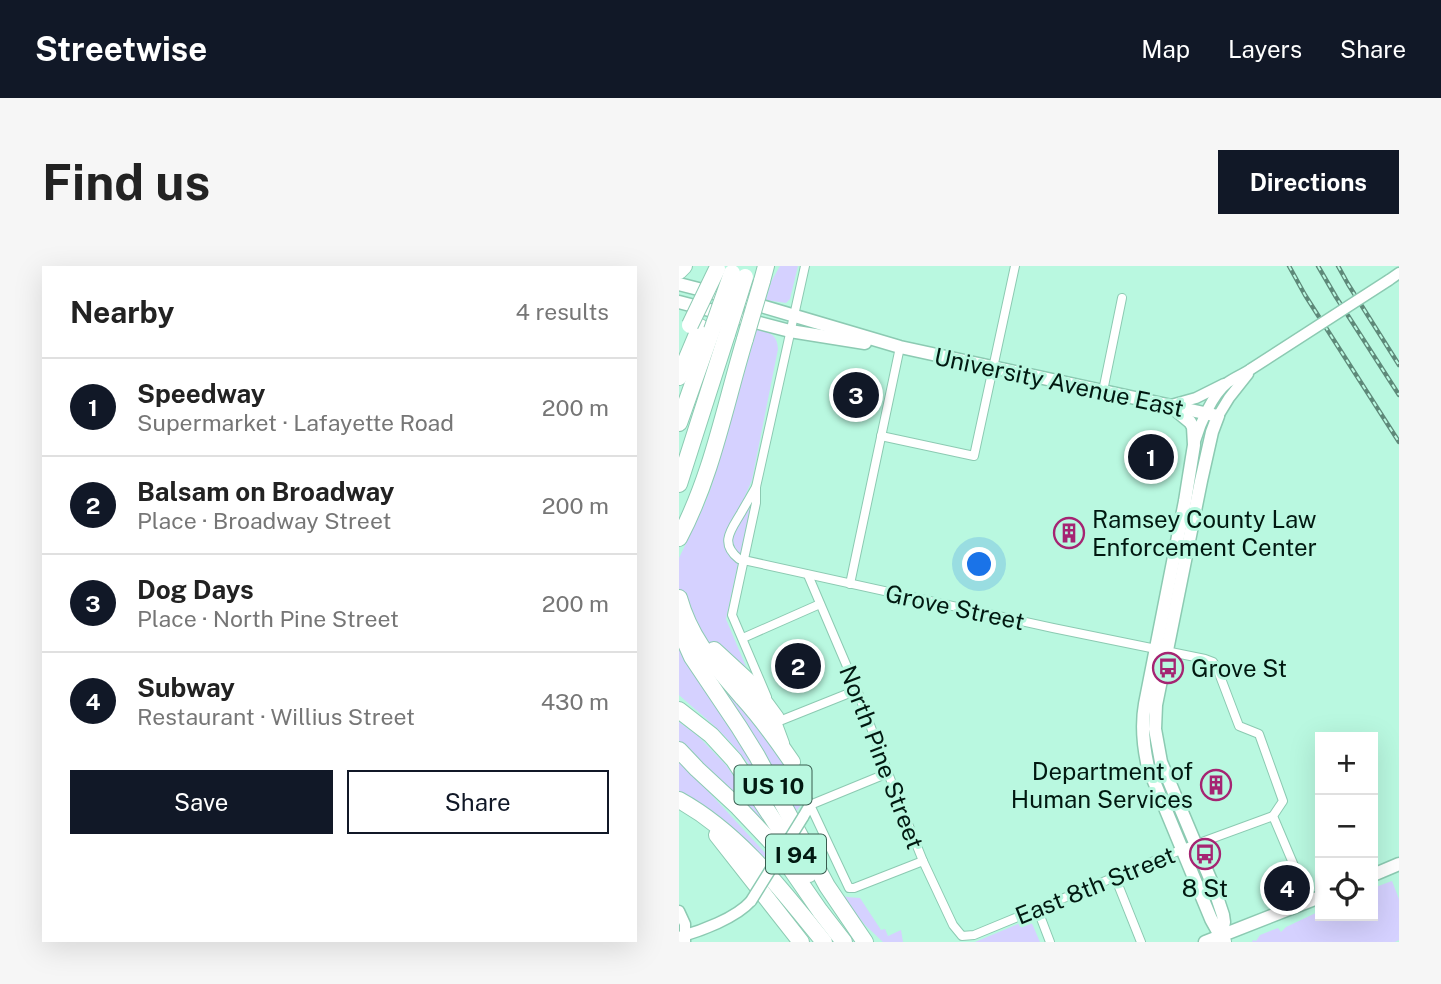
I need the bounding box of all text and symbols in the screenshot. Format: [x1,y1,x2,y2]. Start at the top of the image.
text: Streetwise [35,30,207,68]
text: Map [1141,35,1190,63]
text: Layers [1228,35,1302,63]
text: Share [1340,35,1406,63]
button: Directions [1218,150,1399,214]
text: Find us [42,153,210,211]
text: Nearby [70,294,174,330]
text: 4 results [515,298,609,325]
street label: University Avenue East [932,342,1186,422]
pin: 3 [833,369,879,421]
text: Speedway [137,378,265,409]
text: 1 [88,394,98,421]
text: 200 m [542,394,609,421]
text: Supermarket · Lafayette Road [137,409,454,436]
pin: 1 [1128,431,1174,483]
text: Balsam on Broadway [137,476,394,507]
text: 2 [86,492,100,519]
text: 200 m [542,492,609,519]
place label: Ramsey County Law Enforcement Center [1092,505,1317,561]
text: Place · Broadway Street [137,507,391,534]
building icon: Ramsey County Law Enforcement Center [1052,516,1086,550]
your location [962,547,996,581]
text: Dog Days [137,574,254,605]
street label: Grove Street [883,579,1027,635]
text: 3 [85,590,101,617]
text: 200 m [542,590,609,617]
text: Place · North Pine Street [137,605,399,632]
pin: 2 [775,640,821,692]
bus stop icon: Grove St [1151,651,1185,685]
place label: Grove St [1191,654,1287,682]
street label: North Pine Street [834,661,930,853]
text: Subway [137,672,235,703]
text: 4 [85,688,101,715]
text: 430 m [541,688,609,715]
text: Restaurant · Willius Street [137,703,415,730]
map controls [1315,732,1378,921]
button: + [1315,732,1378,795]
place label: Department of Human Services [1011,757,1193,813]
road number: US 10 [735,765,811,804]
building icon: Department of Human Services [1199,768,1233,802]
button: Save [70,770,333,834]
button: Share [347,770,609,834]
button: − [1315,795,1378,858]
road number: I 94 [766,834,826,874]
bus stop icon: 8 St [1188,837,1222,871]
street label: East 8th Street [1011,840,1179,930]
button: locate [1315,858,1378,921]
pin: 4 [1264,862,1310,914]
place label: 8 St [1182,874,1228,902]

